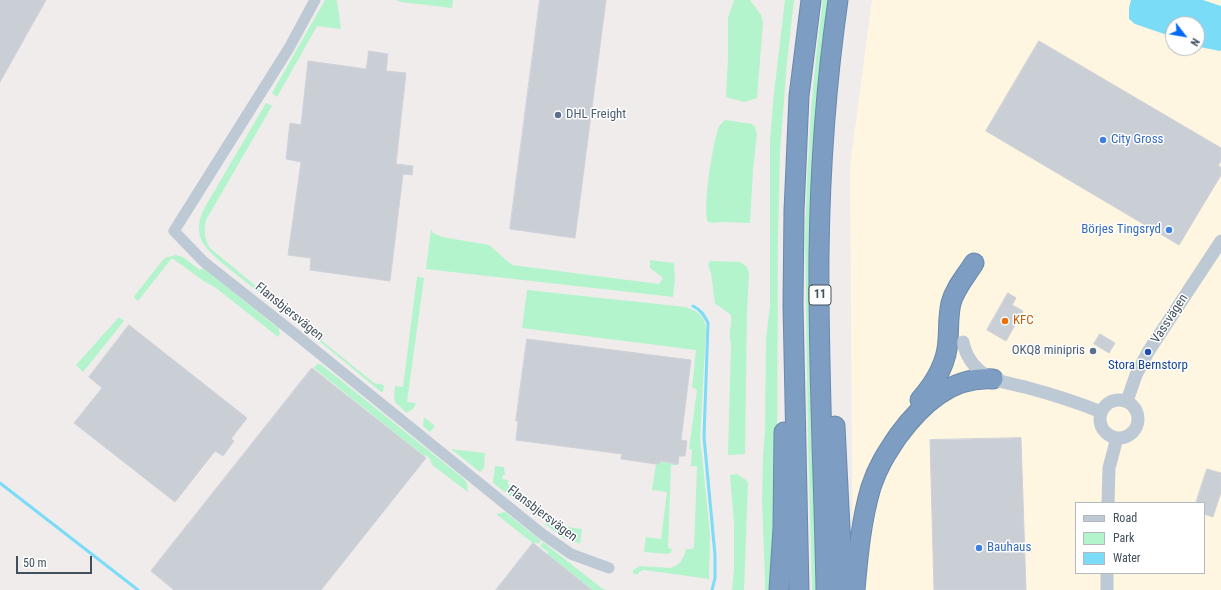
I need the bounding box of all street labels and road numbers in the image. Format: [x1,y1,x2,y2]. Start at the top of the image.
street label: Flansbjersvägen [252,280,326,344]
road number: 11 [809,285,831,305]
street label: Vassvägen [1148,291,1192,347]
street label: Flansbjersvägen [504,483,580,545]

